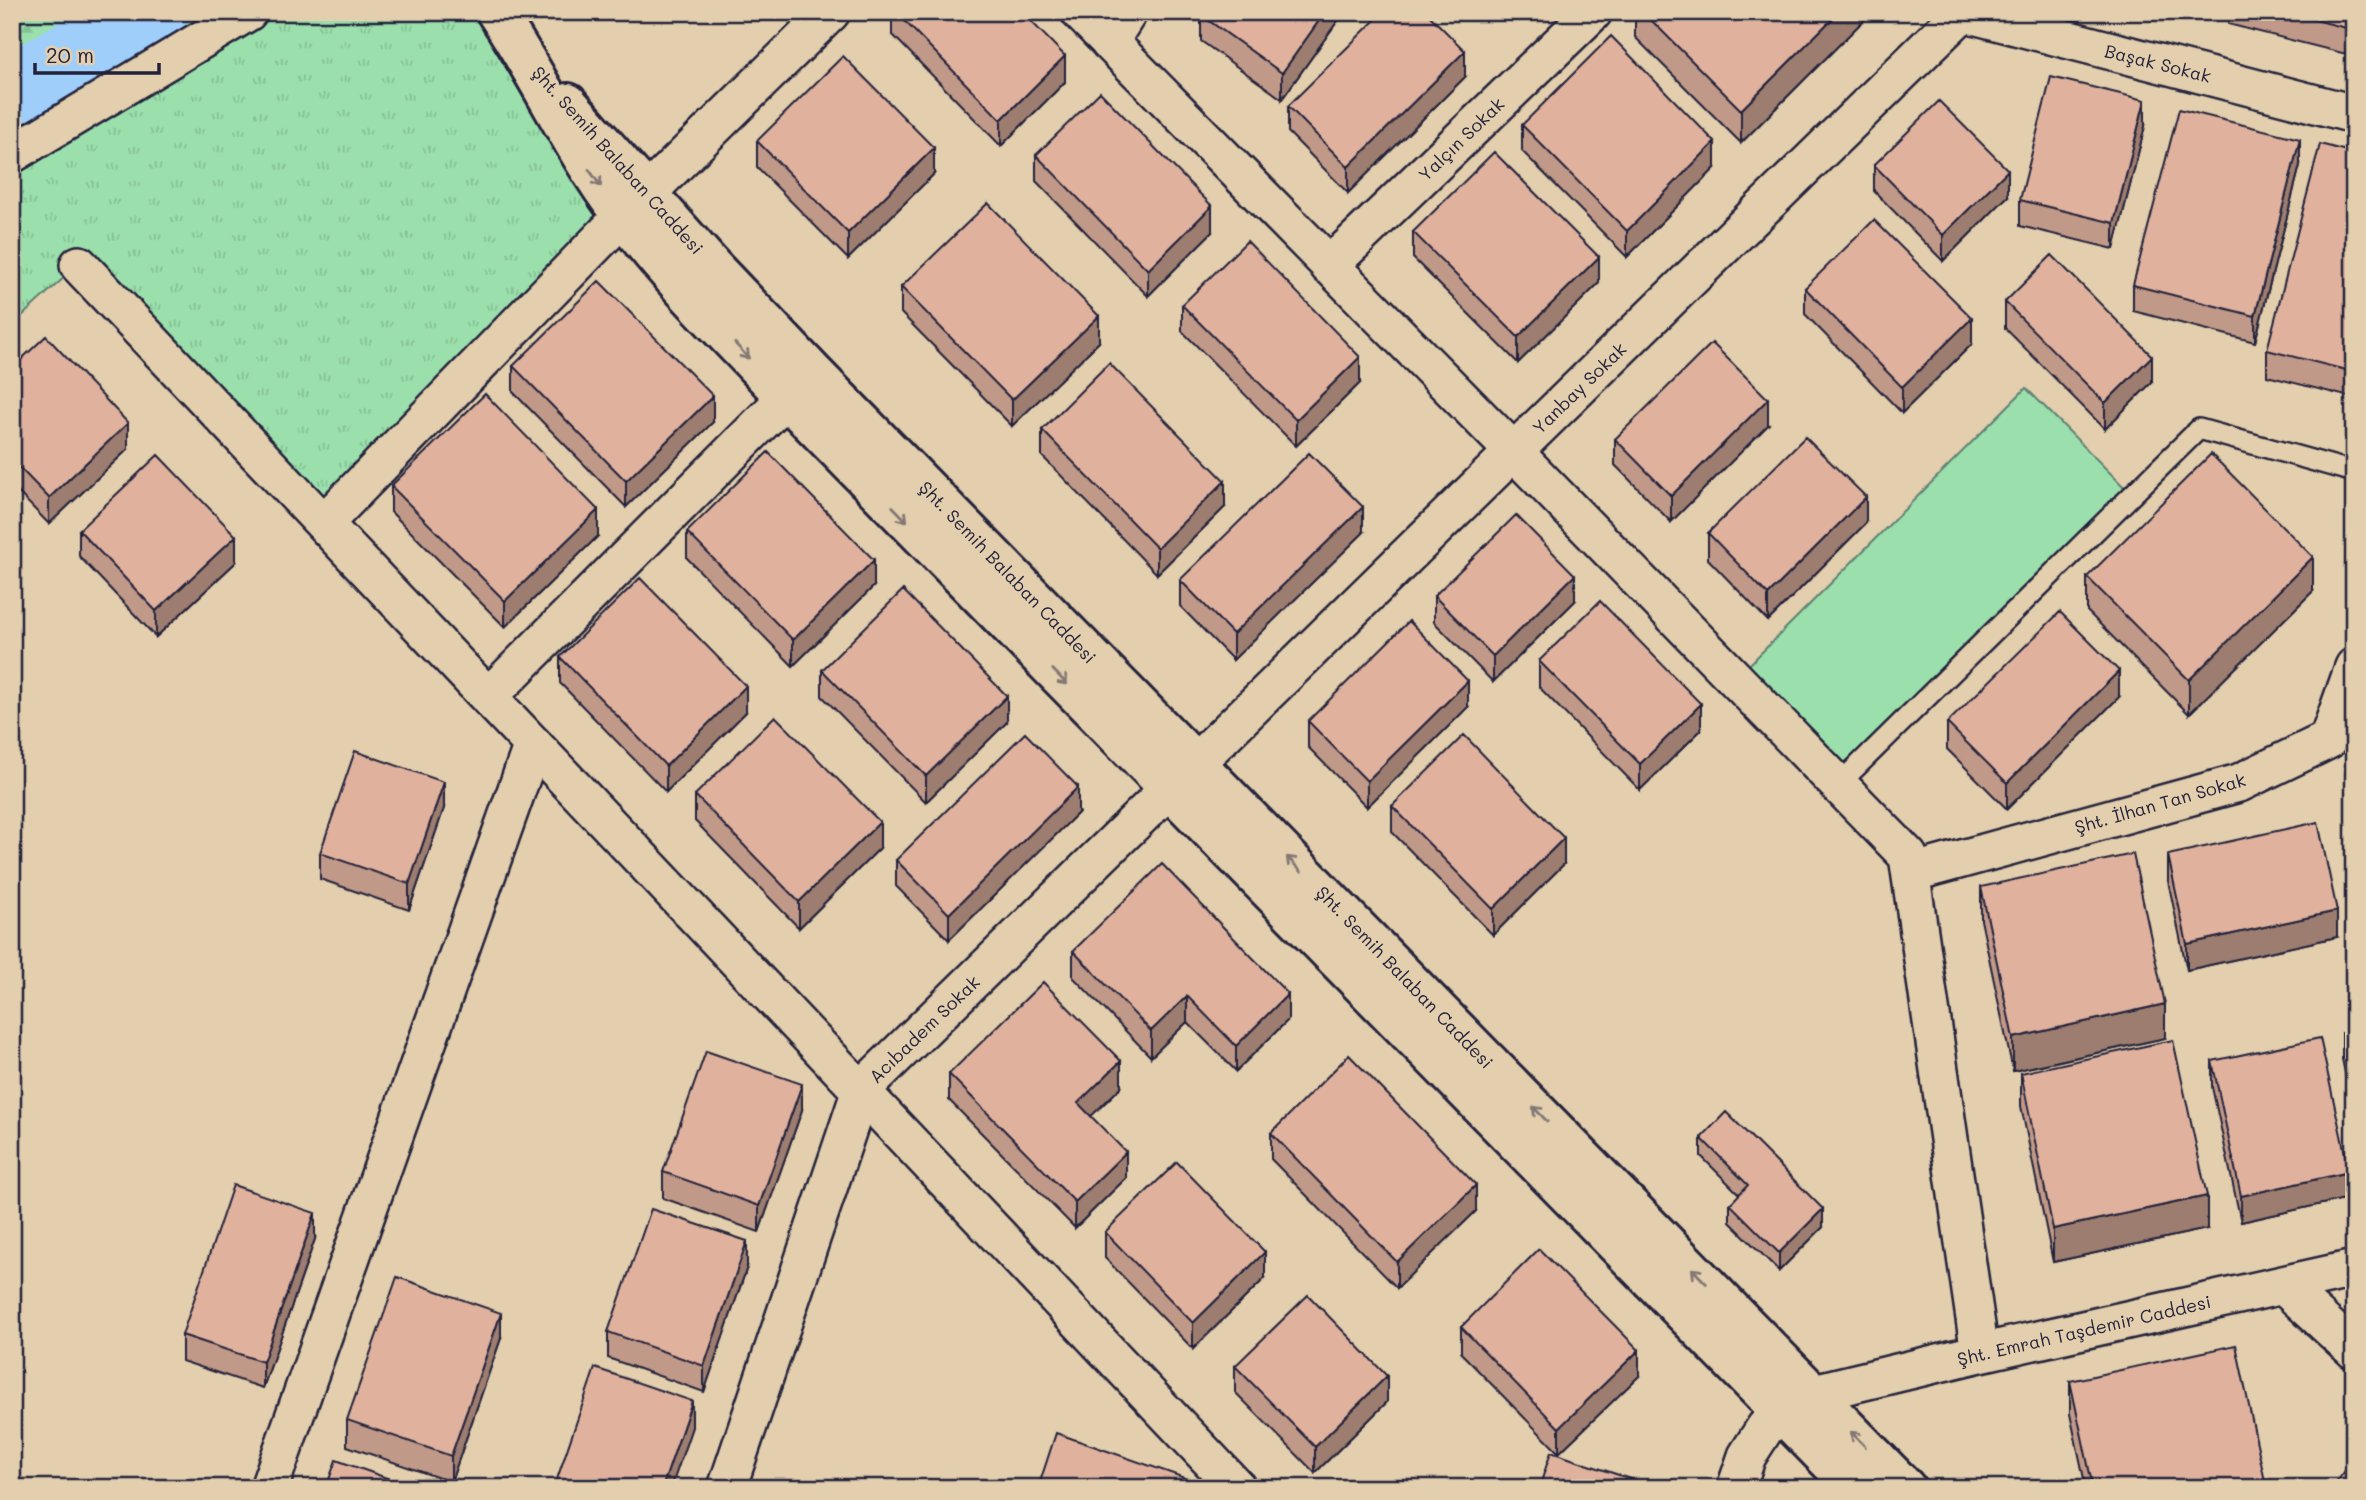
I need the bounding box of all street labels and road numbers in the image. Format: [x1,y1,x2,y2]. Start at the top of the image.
street label: Başak Sokak [2102,38,2214,88]
street label: Şht. Semih Balaban Caddesi [527,61,709,259]
street label: Yalçın Sokak [1413,92,1509,186]
street label: Yanbay Sokak [1527,337,1631,439]
street label: Şht. Semih Balaban Caddesi [914,475,1102,669]
street label: Şht. İlhan Tan Sokak [2072,767,2248,839]
street label: Şht. Semih Balaban Caddesi [1311,880,1499,1074]
street label: Acıbadem Sokak [863,970,985,1088]
street label: Şht. Emrah Taşdemir Caddesi [1955,1289,2213,1371]

